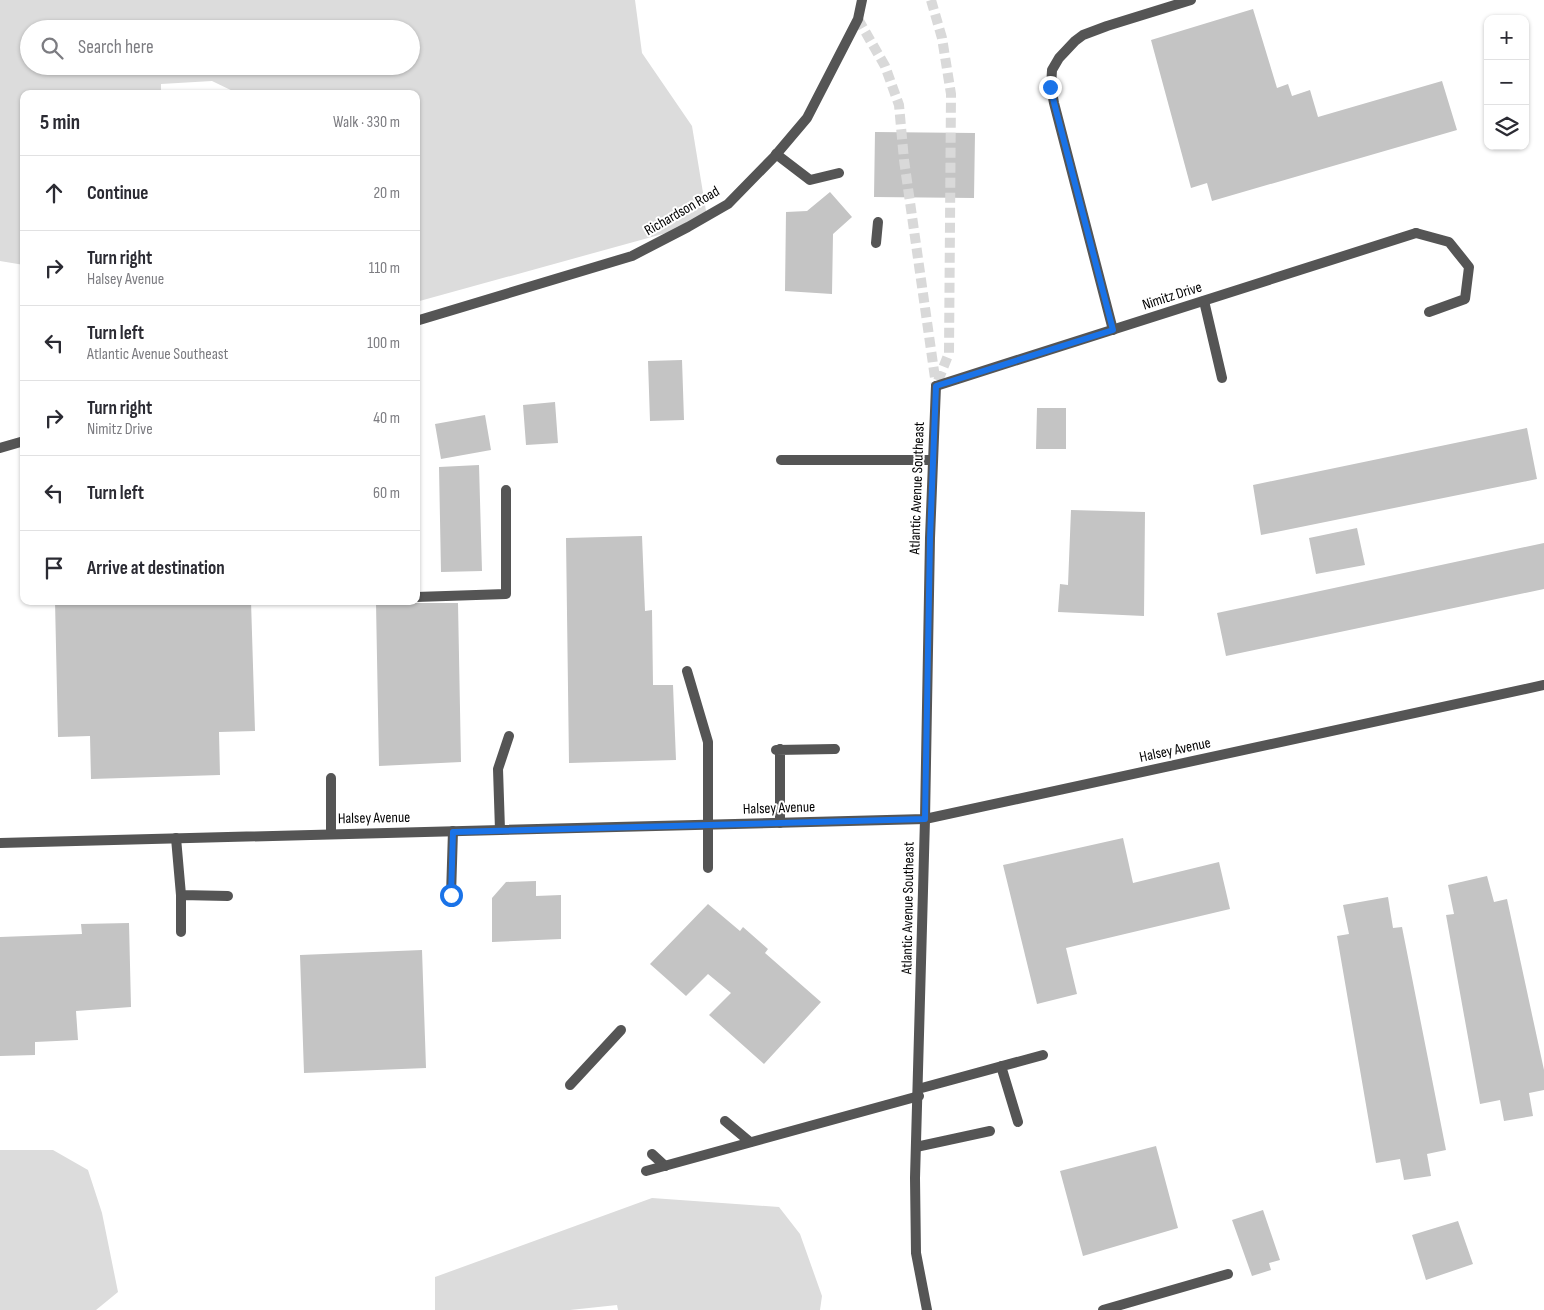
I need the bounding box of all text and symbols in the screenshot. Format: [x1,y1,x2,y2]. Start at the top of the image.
map controls [1484,15,1529,150]
button: + [1484,15,1529,60]
search box [20,20,420,75]
icon: search [38,34,66,62]
text: Search here [78,36,154,59]
button: − [1484,60,1529,105]
route end [1039,76,1062,99]
button: layers [1484,105,1529,150]
text: 5 min [40,110,80,135]
text: Walk · 330 m [333,113,400,132]
icon: ahead [40,179,68,207]
text: Continue [87,182,148,205]
street label: Richardson Road [641,182,723,240]
text: 20 m [373,184,400,203]
text: Turn right [87,247,152,270]
icon: right [40,254,68,282]
text: 110 m [369,259,400,278]
text: Halsey Avenue [87,270,164,289]
street label: Nimitz Drive [1140,277,1204,315]
text: Turn left [87,322,144,345]
icon: left [40,329,68,357]
text: 100 m [367,334,400,353]
text: Atlantic Avenue Southeast [87,345,228,364]
text: Turn right [87,397,152,420]
icon: right [40,404,68,432]
text: 40 m [373,409,400,428]
text: Nimitz Drive [87,420,153,439]
street label: Atlantic Avenue Southeast [905,421,929,556]
icon: left [40,479,68,507]
text: Turn left [87,482,144,505]
text: 60 m [373,484,400,503]
icon: arrive [40,554,68,582]
text: Arrive at destination [87,557,225,580]
street label: Halsey Avenue [1138,733,1212,767]
street label: Halsey Avenue [743,797,815,819]
street label: Halsey Avenue [338,808,410,828]
street label: Atlantic Avenue Southeast [897,841,919,975]
route start [440,884,463,907]

